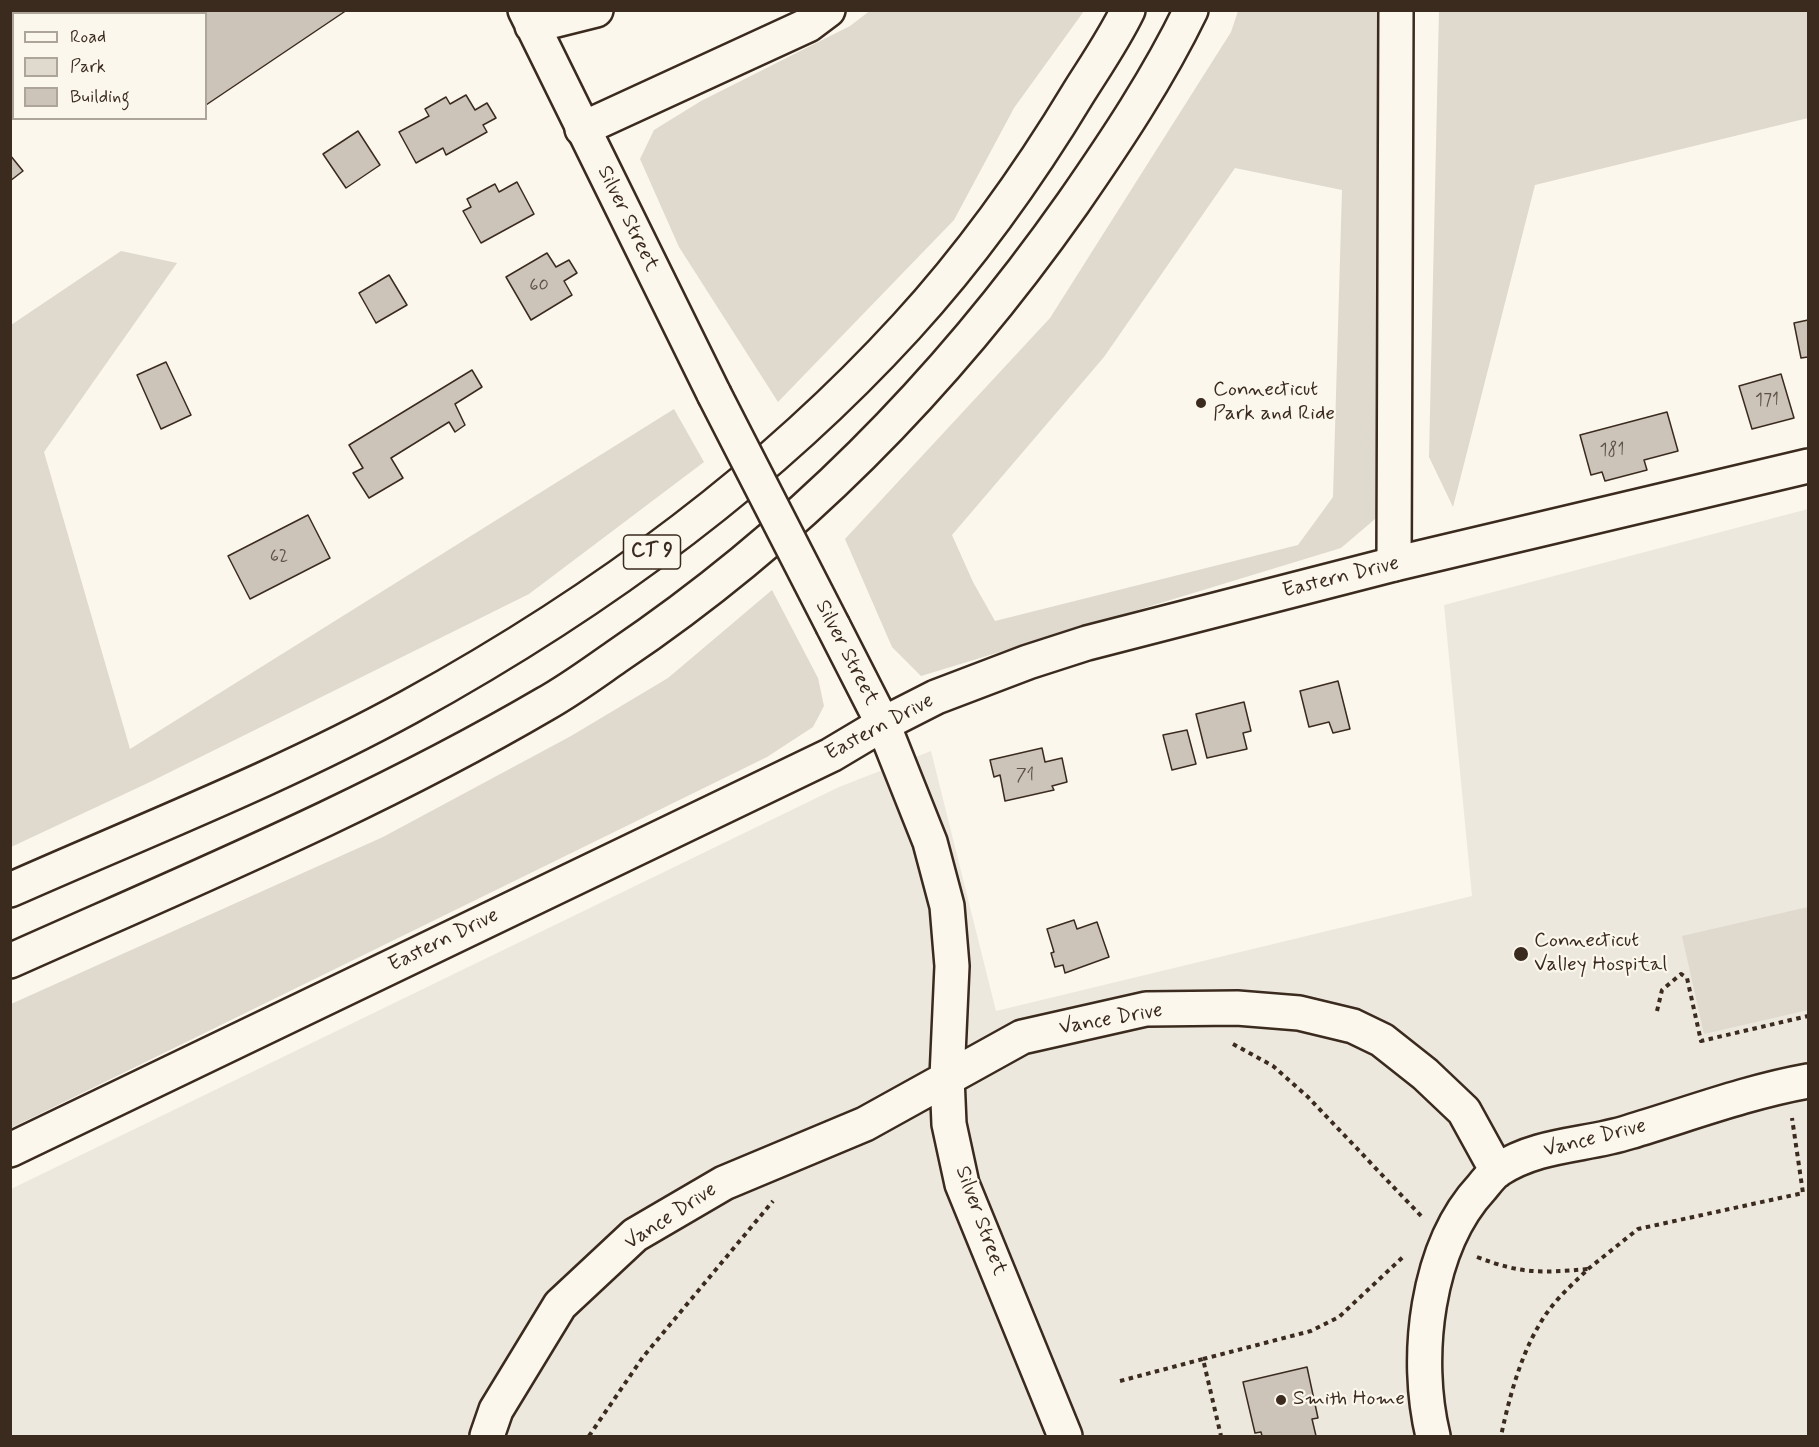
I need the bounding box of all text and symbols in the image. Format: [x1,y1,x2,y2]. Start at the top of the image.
legend [12,12,207,120]
text: Road [70,25,106,49]
text: Park [70,55,106,79]
text: Building [70,85,130,109]
street label: Silver Street [591,162,663,276]
house number: 60 [529,275,549,297]
place label: Connecticut Park and Ride [1213,378,1335,428]
house number: 171 [1755,390,1779,412]
marker: Connecticut Park and Ride [1194,396,1208,410]
house number: 181 [1600,440,1624,462]
road number: CT 9 [624,535,680,569]
house number: 62 [270,546,288,568]
street label: Eastern Drive [1280,551,1402,605]
street label: Silver Street [809,596,883,710]
street label: Eastern Drive [821,689,939,767]
house number: 71 [1016,765,1034,787]
street label: Eastern Drive [385,904,503,978]
place label: Connecticut Valley Hospital [1534,929,1667,979]
marker: Connecticut Valley Hospital [1512,945,1530,963]
street label: Vance Drive [1057,998,1165,1042]
street label: Vance Drive [1541,1114,1649,1164]
street label: Silver Street [949,1163,1011,1279]
street label: Vance Drive [620,1178,722,1256]
place label: Smith Home [1293,1387,1405,1413]
marker: Smith Home [1274,1393,1288,1407]

